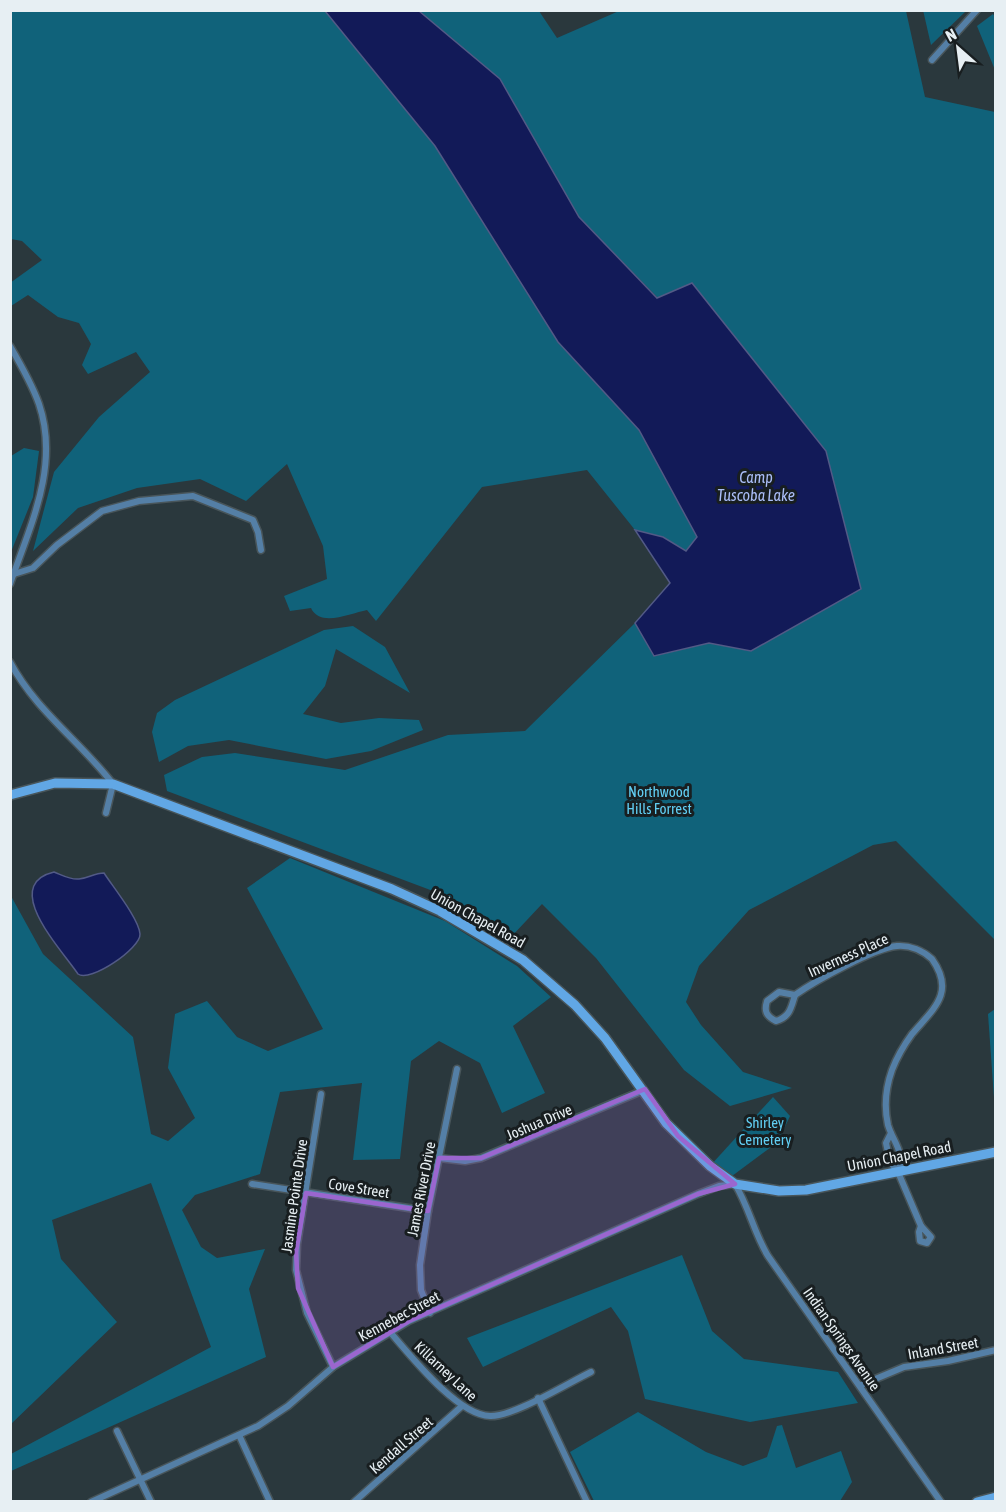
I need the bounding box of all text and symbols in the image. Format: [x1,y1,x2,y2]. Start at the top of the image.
north arrow [928,18,988,78]
text: N [943,25,959,45]
water label: Camp Tuscoba Lake [717,468,795,504]
park label: Northwood Hills Forrest [626,783,692,817]
street label: Union Chapel Road [428,885,528,951]
street label: Inverness Place [805,930,891,980]
street label: Joshua Drive [504,1100,575,1143]
park label: Shirley Cemetery [739,1114,791,1148]
street label: Jasmine Pointe Drive [278,1138,310,1254]
street label: Union Chapel Road [846,1138,952,1174]
street label: James River Drive [403,1140,439,1238]
street label: Cove Street [327,1175,391,1201]
street label: Indian Springs Avenue [800,1284,884,1394]
street label: Kennebec Street [355,1287,443,1345]
street label: Inland Street [906,1333,980,1363]
street label: Killarney Lane [411,1338,481,1404]
street label: Kendall Street [366,1413,436,1477]

